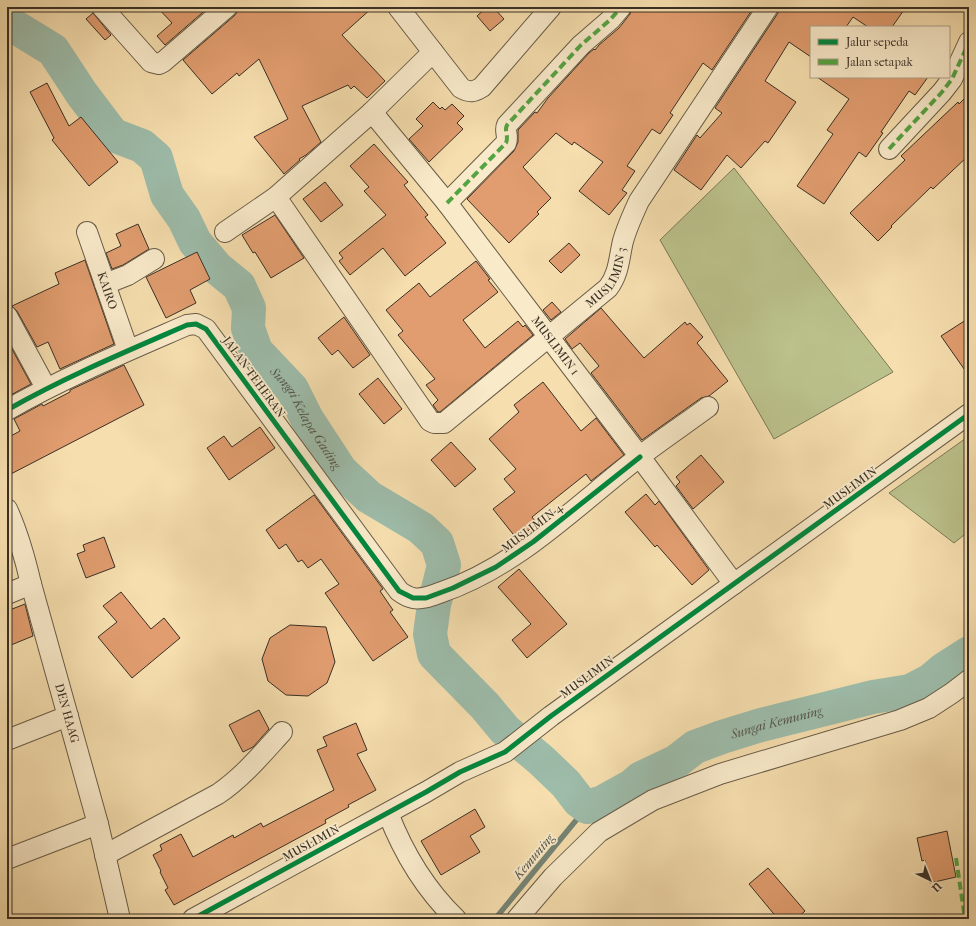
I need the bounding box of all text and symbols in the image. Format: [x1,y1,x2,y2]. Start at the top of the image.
legend [810,26,950,78]
text: Jalur sepeda [845,35,909,49]
text: Jalan setapak [845,55,913,69]
street label: MUSLIMIN 3 [583,246,629,311]
street label: KAIRO [94,270,120,311]
street label: MUSLIMIN 1 [529,313,582,378]
street label: JALAN TEHERAN [219,333,288,420]
water label: Sungai Kelapa Gading [266,363,345,473]
street label: MUSLIMIN [820,464,880,512]
street label: MUSLIMIN 4 [499,500,566,556]
street label: MUSLIMIN [557,653,617,701]
street label: DEN HAAG [52,682,82,745]
water label: Sungai Kemuning [728,703,825,742]
street label: MUSLIMIN [280,822,342,864]
water label: Kemuning [509,830,557,883]
north arrow [910,860,950,900]
text: U [929,879,945,895]

